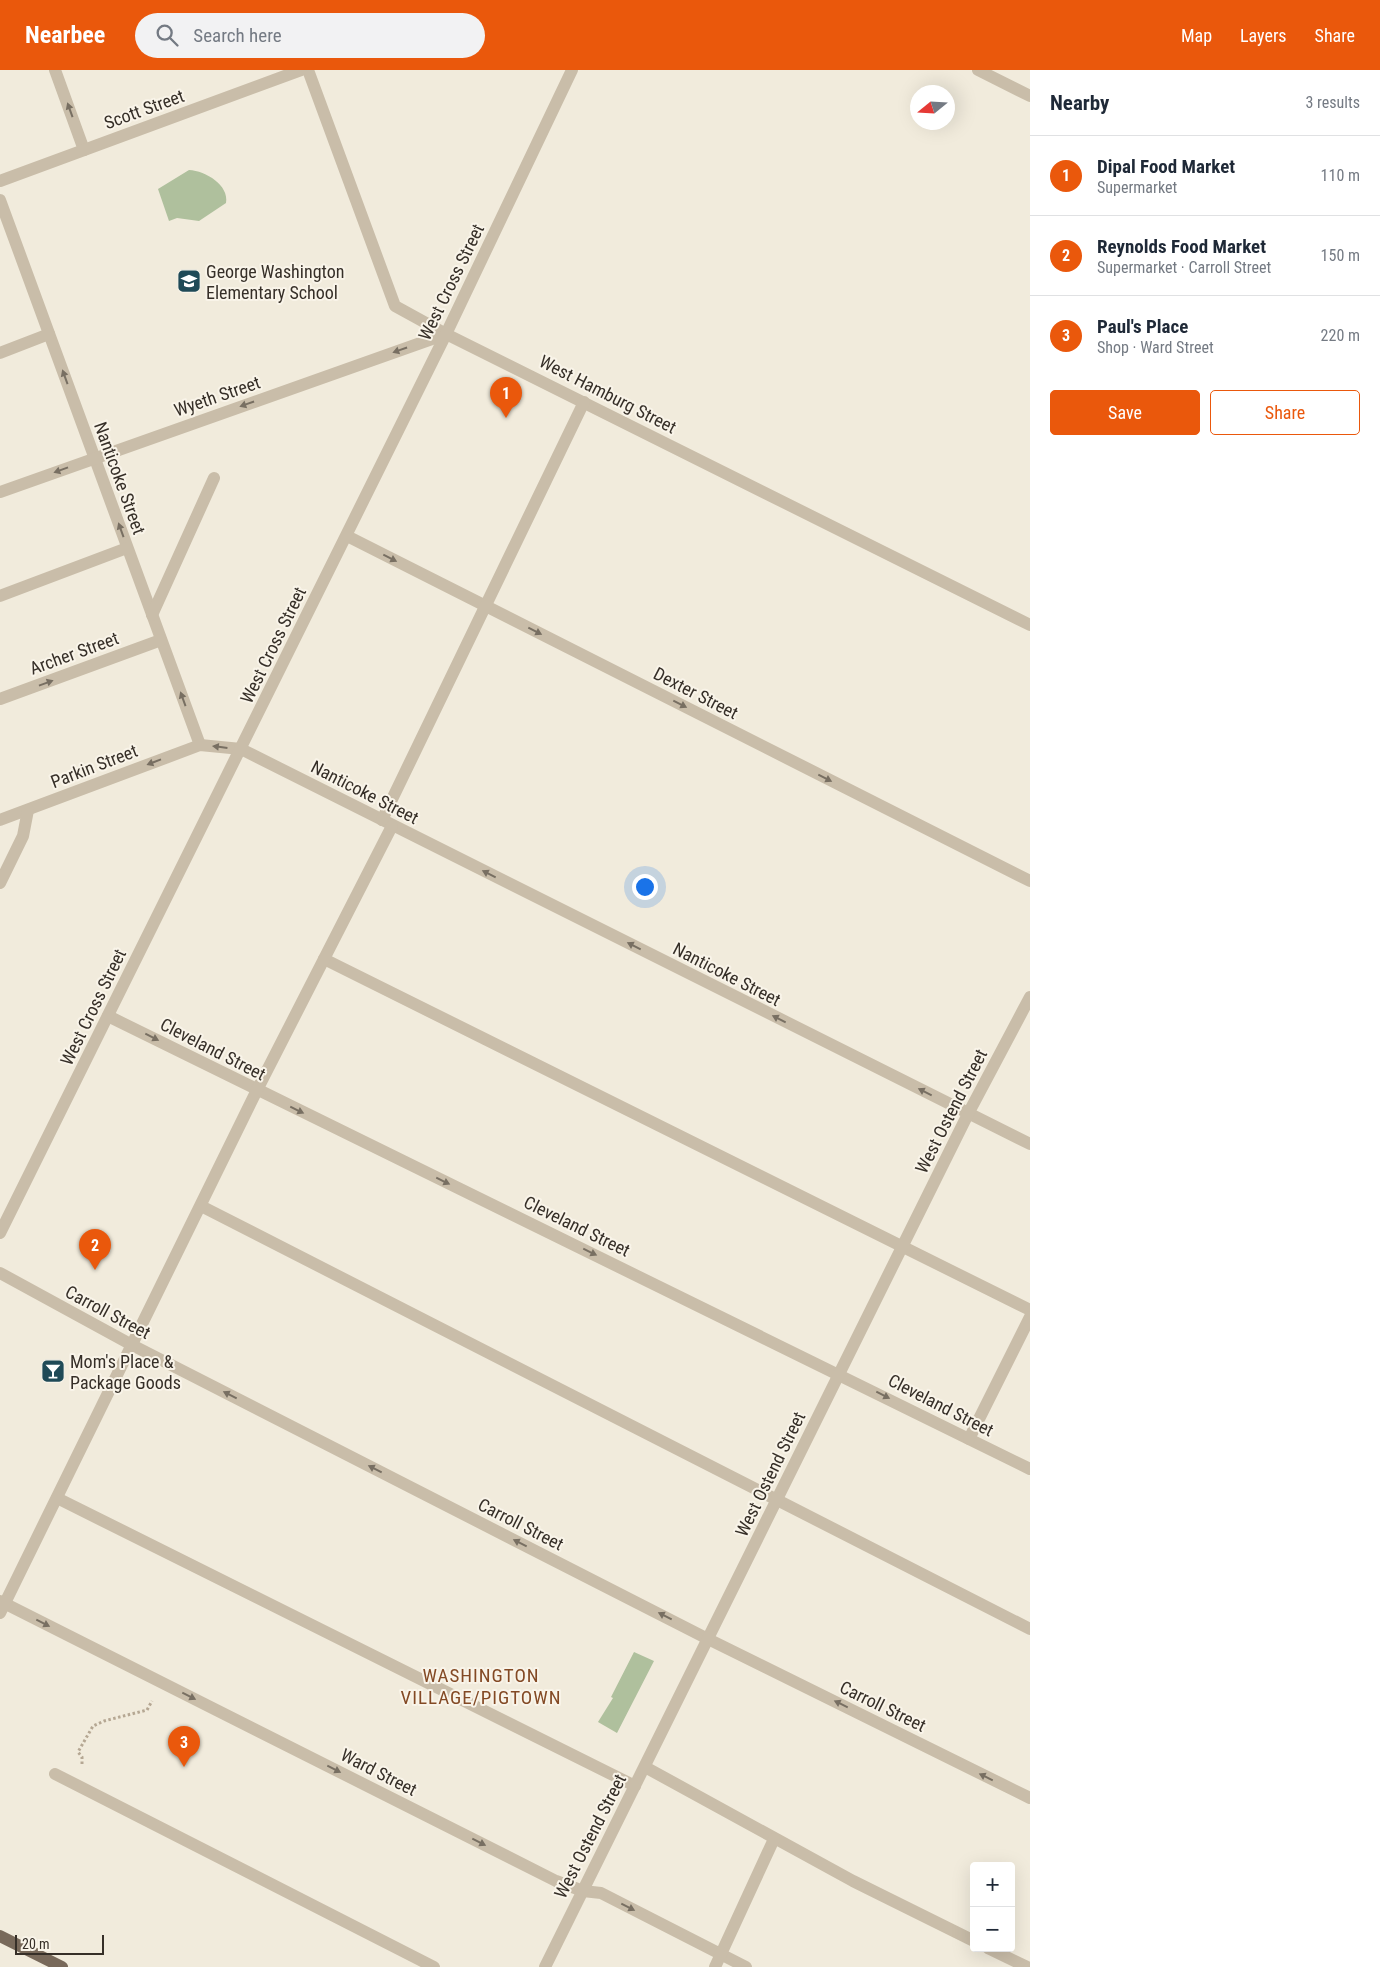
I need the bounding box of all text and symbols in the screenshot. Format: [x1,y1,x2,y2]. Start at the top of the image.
search box [135,13,485,58]
text: Nearbee [25,21,105,49]
icon: search [153,21,181,49]
text: Search here [193,24,282,47]
text: Map [1181,25,1212,46]
text: Layers [1240,25,1287,46]
text: Share [1315,25,1355,46]
street label: Scott Street [101,85,187,133]
north arrow [910,85,955,130]
text: Nearby [1050,91,1109,115]
text: 3 results [1305,93,1360,112]
one-way arrow [66,102,74,117]
text: Dipal Food Market [1097,155,1235,178]
text: 1 [1062,166,1070,185]
text: 110 m [1321,166,1360,185]
text: Supermarket [1097,178,1177,197]
street label: West Cross Street [414,220,488,344]
text: Reynolds Food Market [1097,235,1266,258]
text: 2 [1062,246,1070,265]
text: 150 m [1321,246,1360,265]
text: Supermarket · Carroll Street [1097,258,1271,277]
place label: George Washington Elementary School [206,261,344,303]
school or university icon: George Washington Elementary School [176,268,202,294]
text: Paul's Place [1097,315,1188,338]
text: 3 [1062,326,1070,345]
text: 220 m [1321,326,1360,345]
text: Shop · Ward Street [1097,338,1214,357]
one-way arrow [393,347,408,354]
street label: West Hamburg Street [536,350,680,438]
one-way arrow [61,369,69,384]
street label: Wyeth Street [171,371,263,421]
pin: 1 [490,377,522,418]
button: Save [1050,390,1200,435]
button: Share [1210,390,1360,435]
one-way arrow [239,400,254,408]
street label: Nanticoke Street [90,419,150,537]
one-way arrow [53,466,68,474]
one-way arrow [117,522,125,537]
one-way arrow [383,554,397,562]
street label: West Cross Street [236,583,310,707]
street label: Archer Street [27,627,121,679]
one-way arrow [528,627,542,635]
street label: Dexter Street [650,663,742,723]
one-way arrow [39,679,54,687]
one-way arrow [179,691,187,706]
one-way arrow [673,700,687,708]
street label: Parkin Street [48,740,140,792]
one-way arrow [212,743,228,751]
street label: Nanticoke Street [308,756,422,828]
one-way arrow [146,758,161,766]
one-way arrow [818,774,833,782]
one-way arrow [481,870,496,878]
your location [632,874,658,900]
street label: Nanticoke Street [670,938,784,1010]
one-way arrow [627,942,641,950]
street label: West Cross Street [56,945,130,1069]
street label: Cleveland Street [157,1013,269,1085]
one-way arrow [772,1015,787,1023]
one-way arrow [145,1034,159,1042]
street label: West Ostend Street [911,1046,991,1176]
one-way arrow [918,1088,932,1096]
one-way arrow [290,1106,304,1114]
one-way arrow [436,1177,451,1185]
street label: Cleveland Street [521,1191,633,1261]
pin: 2 [79,1229,111,1270]
one-way arrow [582,1248,597,1256]
street label: Carroll Street [62,1281,154,1343]
place label: Mom's Place & Package Goods [70,1351,181,1393]
bar icon: Mom's Place & Package Goods [40,1358,66,1384]
street label: Cleveland Street [885,1369,997,1441]
one-way arrow [223,1391,237,1399]
one-way arrow [876,1391,890,1399]
street label: West Ostend Street [731,1408,809,1540]
one-way arrow [368,1465,382,1473]
street label: Carroll Street [475,1493,567,1555]
one-way arrow [513,1539,527,1547]
one-way arrow [657,1612,672,1620]
one-way arrow [36,1619,51,1627]
district label: WASHINGTON VILLAGE/PIGTOWN [400,1664,562,1709]
street label: Carroll Street [836,1676,930,1736]
one-way arrow [181,1692,196,1700]
one-way arrow [834,1700,848,1708]
pin: 3 [168,1726,200,1767]
street label: Ward Street [337,1744,421,1800]
one-way arrow [327,1765,341,1773]
street label: West Ostend Street [550,1771,630,1901]
one-way arrow [979,1772,993,1780]
one-way arrow [472,1838,486,1846]
map controls [970,1862,1015,1952]
button: + [970,1862,1015,1907]
one-way arrow [621,1903,635,1911]
button: − [970,1907,1015,1952]
scale bar [15,1932,104,1955]
text: 20 m [22,1936,50,1952]

